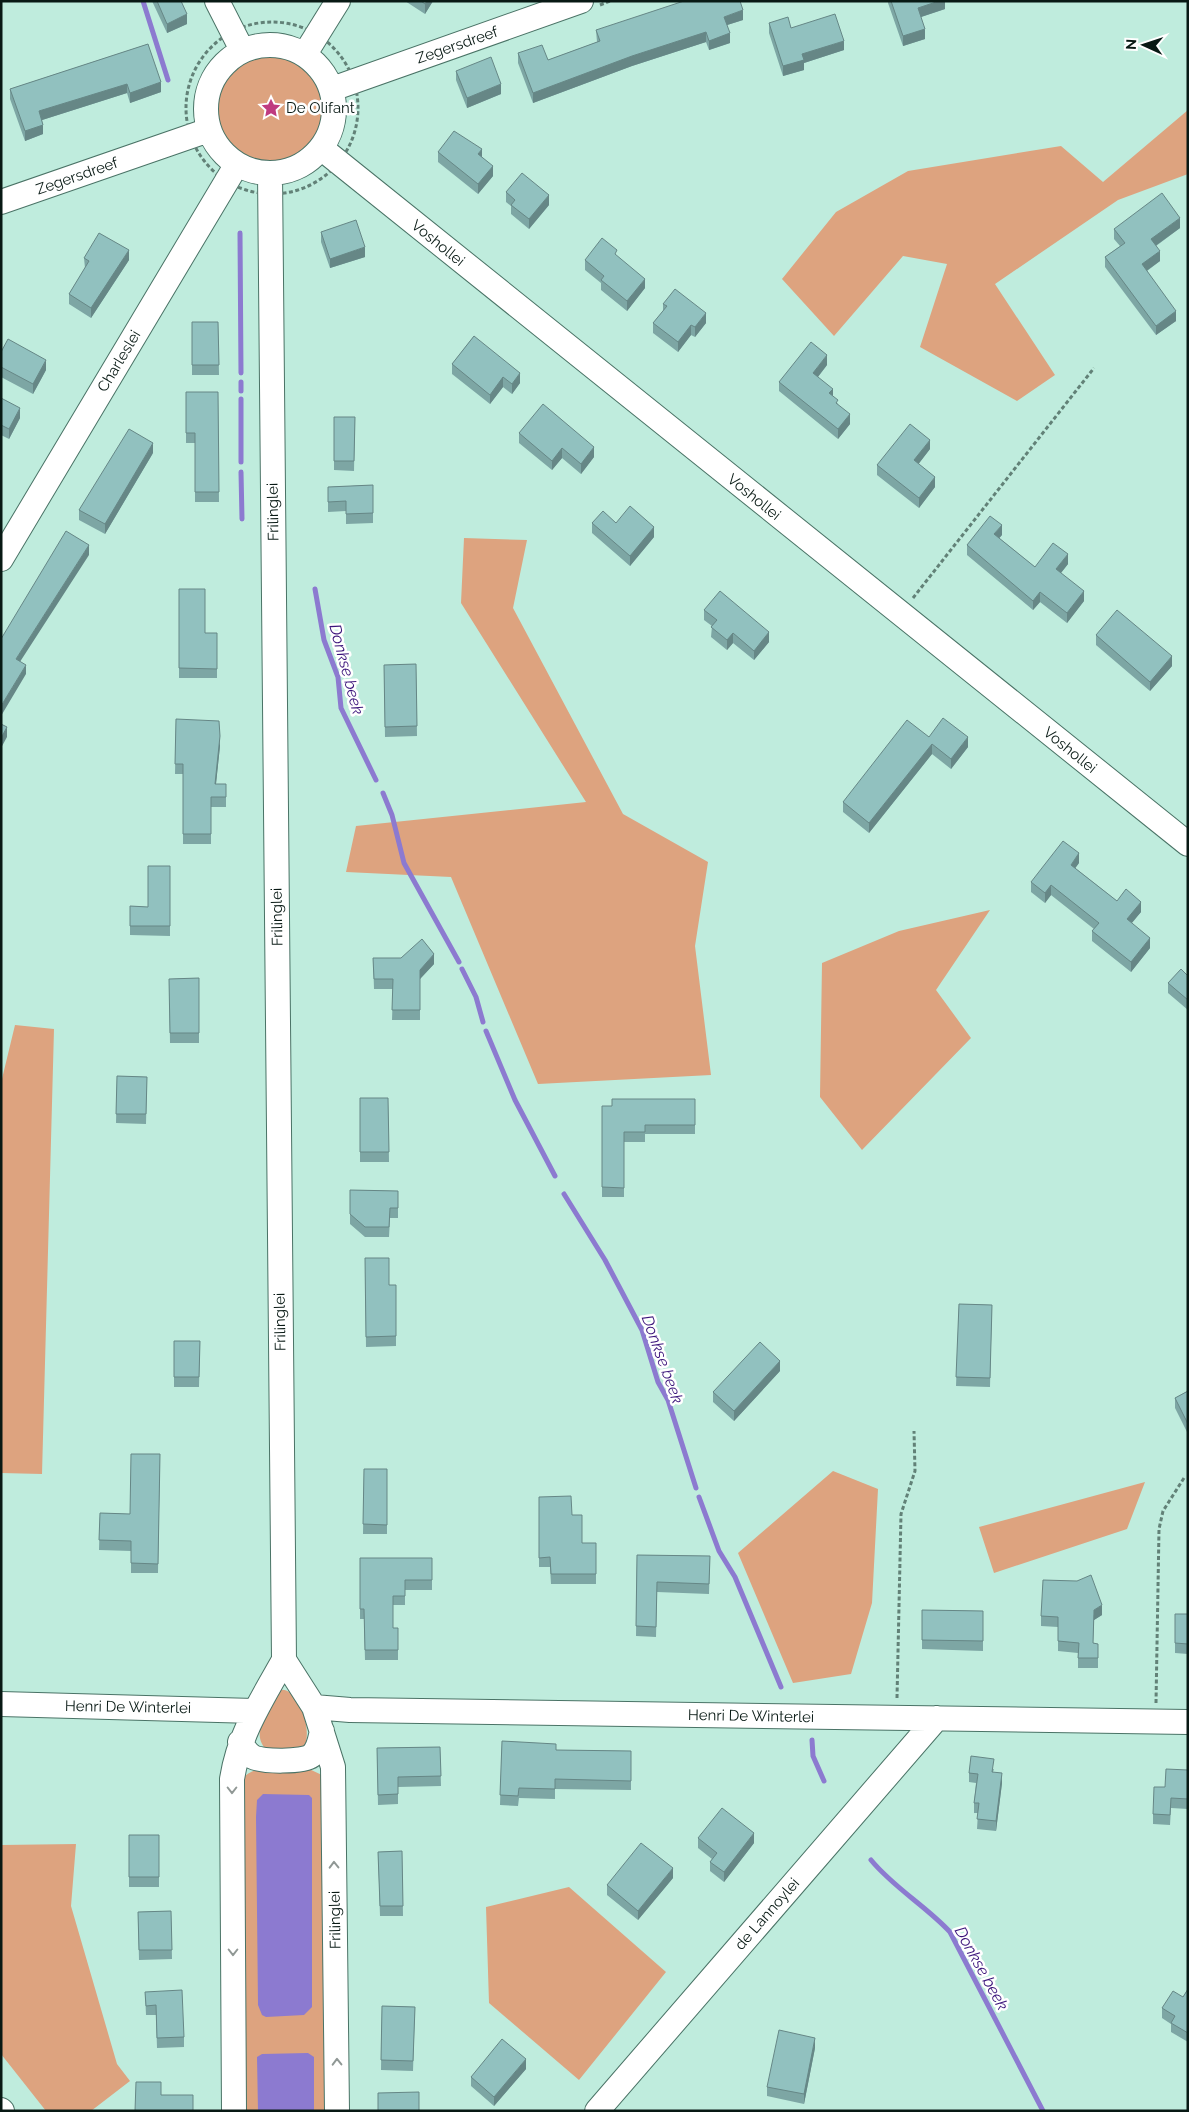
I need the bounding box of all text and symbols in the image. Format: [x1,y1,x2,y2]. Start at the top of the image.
north arrow [1119,20,1169,70]
street label: Zegersdreef [414,22,501,67]
text: N [1123,39,1139,50]
place icon: De Olifant [260,97,282,119]
place label: De Olifant [286,99,355,117]
street label: Zegersdreef [34,153,121,198]
street label: Voshollei [408,216,468,270]
street label: Charleslei [94,327,144,395]
street label: Voshollei [724,470,784,524]
street label: Frilinglei [263,483,283,541]
water label: Donkse beek [325,622,368,717]
street label: Voshollei [1040,723,1100,777]
street label: Frilinglei [267,888,287,946]
street label: Frilinglei [270,1293,290,1351]
water label: Donkse beek [638,1312,687,1406]
street label: Henri De Winterlei [65,1697,191,1717]
street label: Henri De Winterlei [688,1706,814,1726]
one-way arrow [227,1786,237,1794]
one-way arrow [329,1860,339,1868]
street label: de Lannoylei [731,1874,803,1954]
street label: Frilinglei [325,1891,345,1949]
water label: Donkse beek [951,1923,1013,2014]
one-way arrow [228,1948,238,1956]
one-way arrow [332,2058,342,2066]

